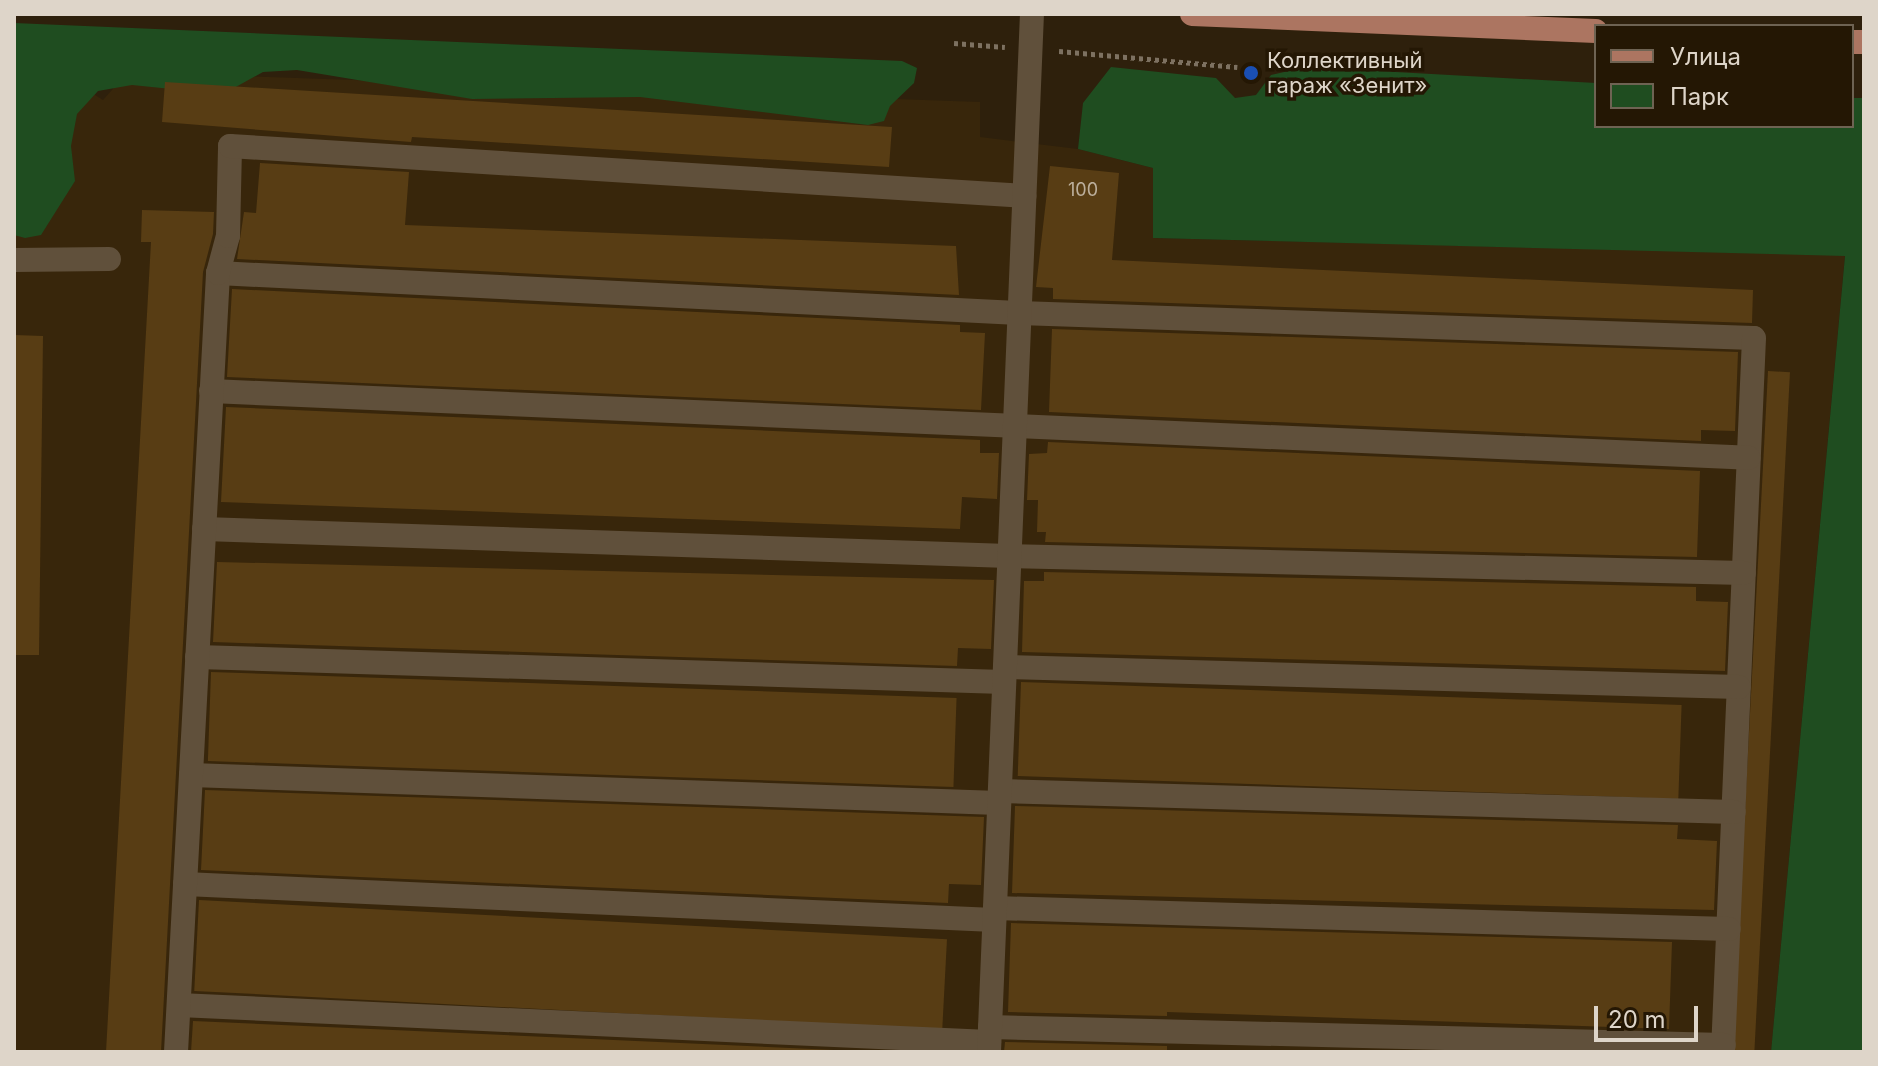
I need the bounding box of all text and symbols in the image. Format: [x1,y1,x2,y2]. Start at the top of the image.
legend [1594,24,1854,128]
text: Улица [1670,42,1741,71]
place label: Коллективный гараж «Зенит» [1267,47,1427,98]
marker: Коллективный гараж «Зенит» [1242,64,1260,82]
text: Парк [1670,82,1729,111]
house number: 100 [1068,179,1098,201]
scale bar [1598,990,1702,1040]
text: 20 m [1608,1005,1666,1034]

